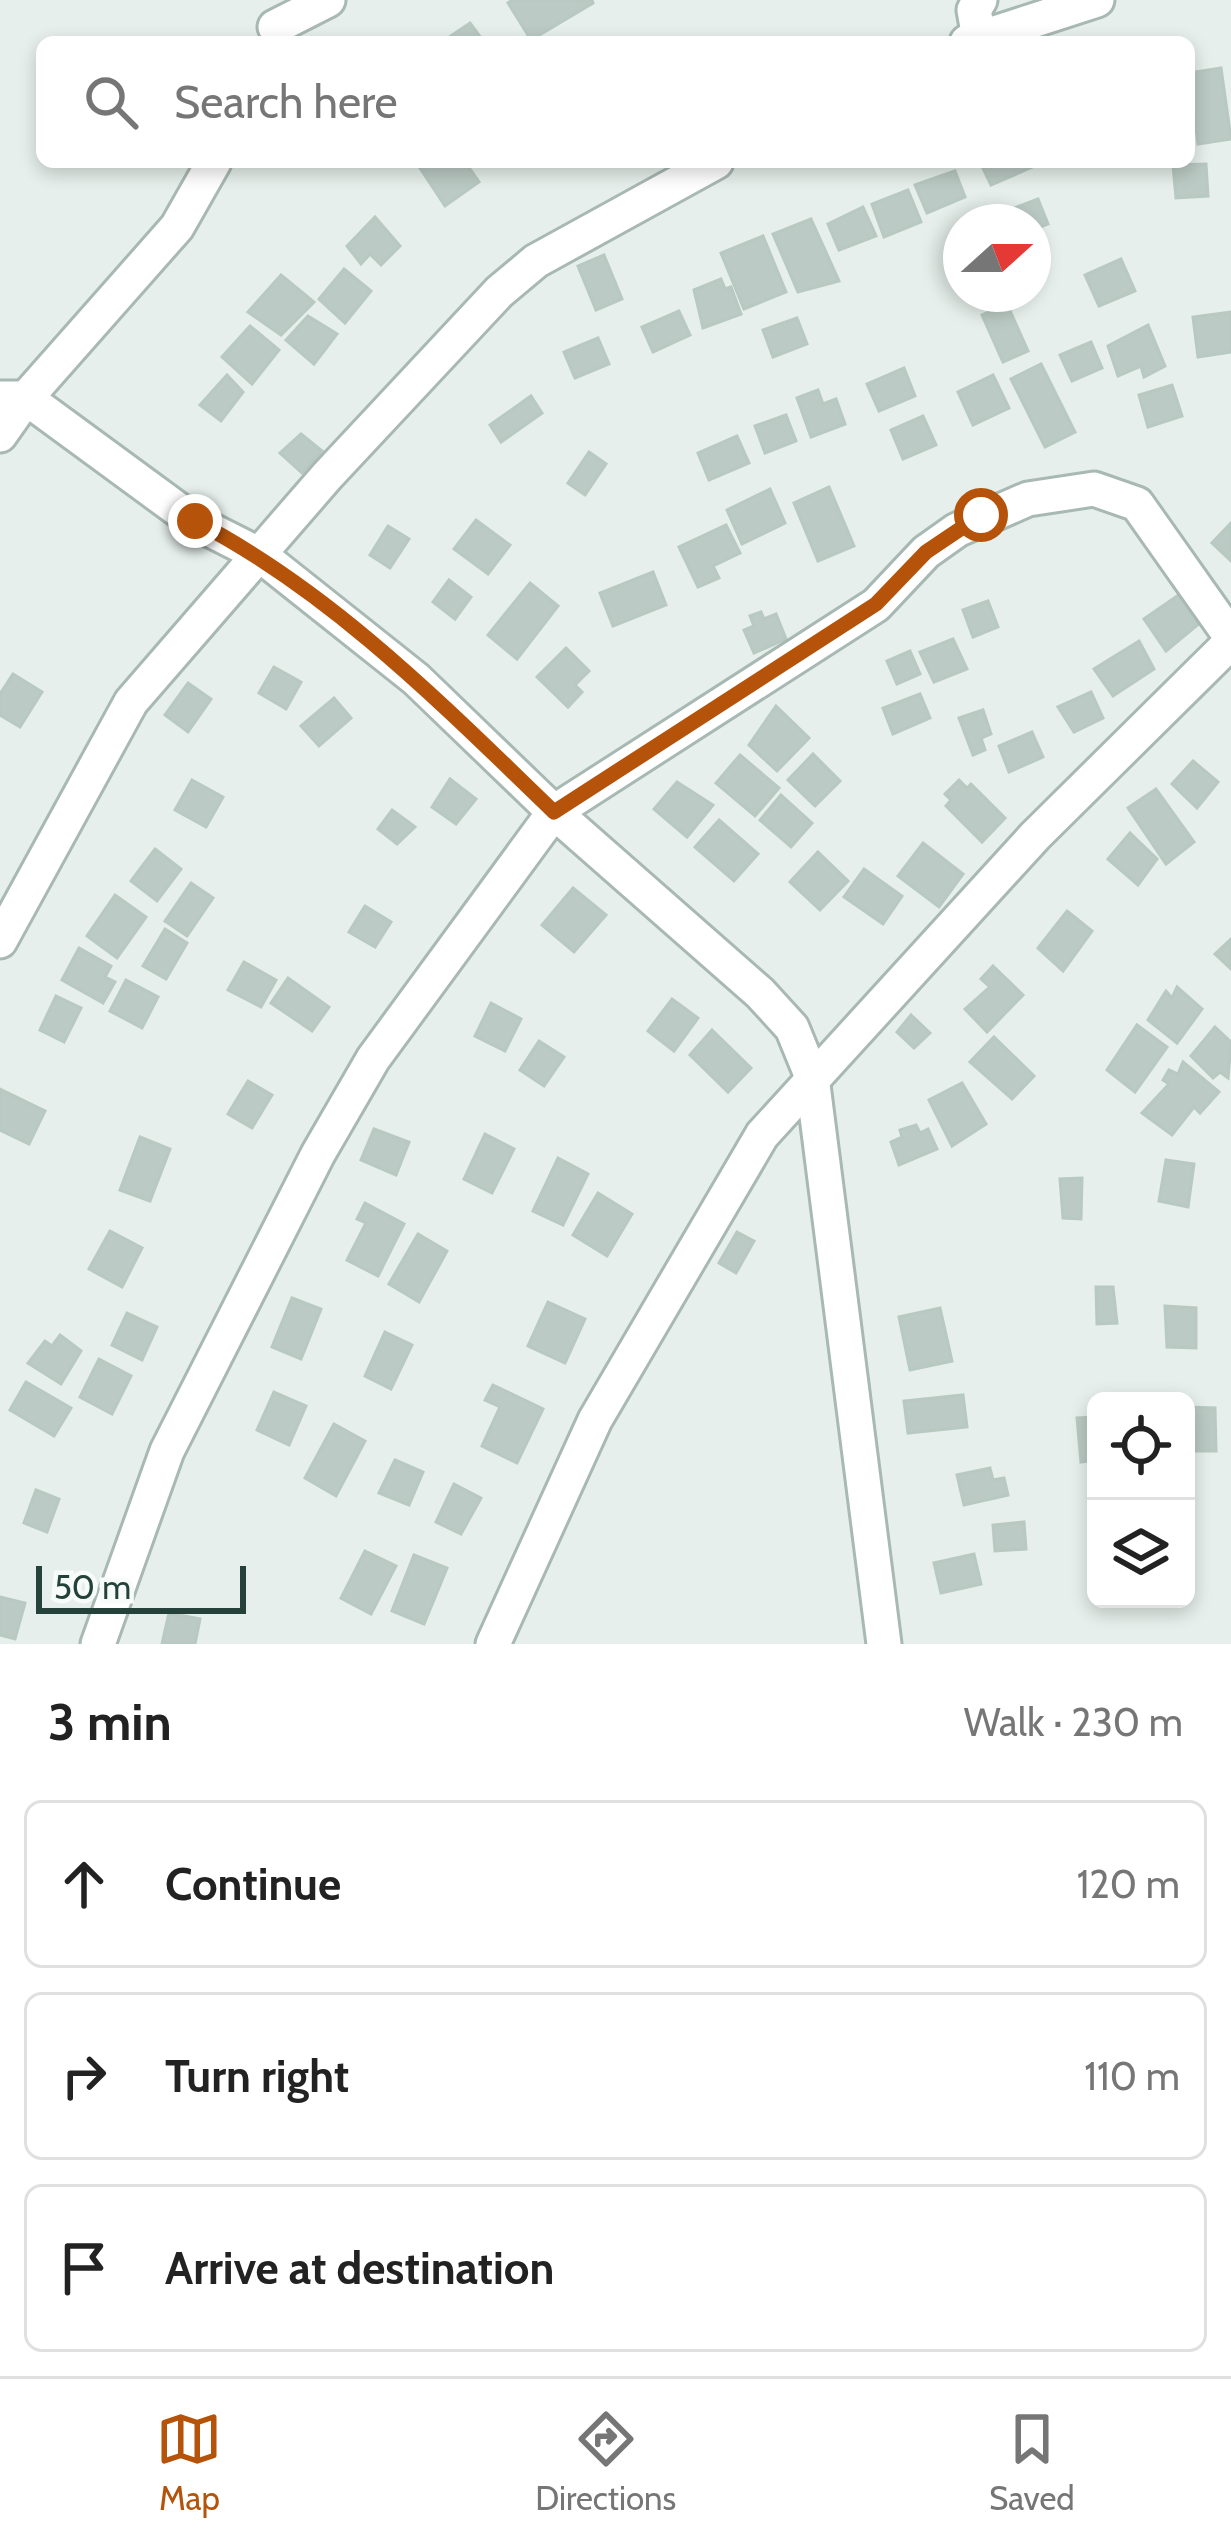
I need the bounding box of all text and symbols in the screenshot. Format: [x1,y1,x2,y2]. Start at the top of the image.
search box [36,36,1195,168]
icon: search [78,69,144,135]
text: Search here [174,75,398,129]
north arrow [943,204,1051,312]
route start [954,488,1008,542]
route end [168,494,222,548]
map controls [1087,1392,1195,1608]
button: locate [1087,1392,1195,1500]
button: layers [1087,1500,1195,1608]
scale bar [36,1560,246,1613]
text: 50 m [54,1567,131,1607]
text: 3 min [48,1691,172,1753]
text: Walk · 230 m [964,1698,1183,1746]
icon: ahead [51,1851,117,1917]
text: Continue [165,1857,341,1911]
text: 120 m [1077,1860,1180,1908]
icon: right [51,2043,117,2109]
text: Turn right [165,2049,349,2103]
text: 110 m [1084,2052,1180,2100]
icon: arrive [51,2235,117,2301]
text: Arrive at destination [165,2241,554,2295]
tab: Map [156,2406,222,2518]
tab: Directions [535,2406,676,2518]
tab: Saved [989,2406,1075,2518]

